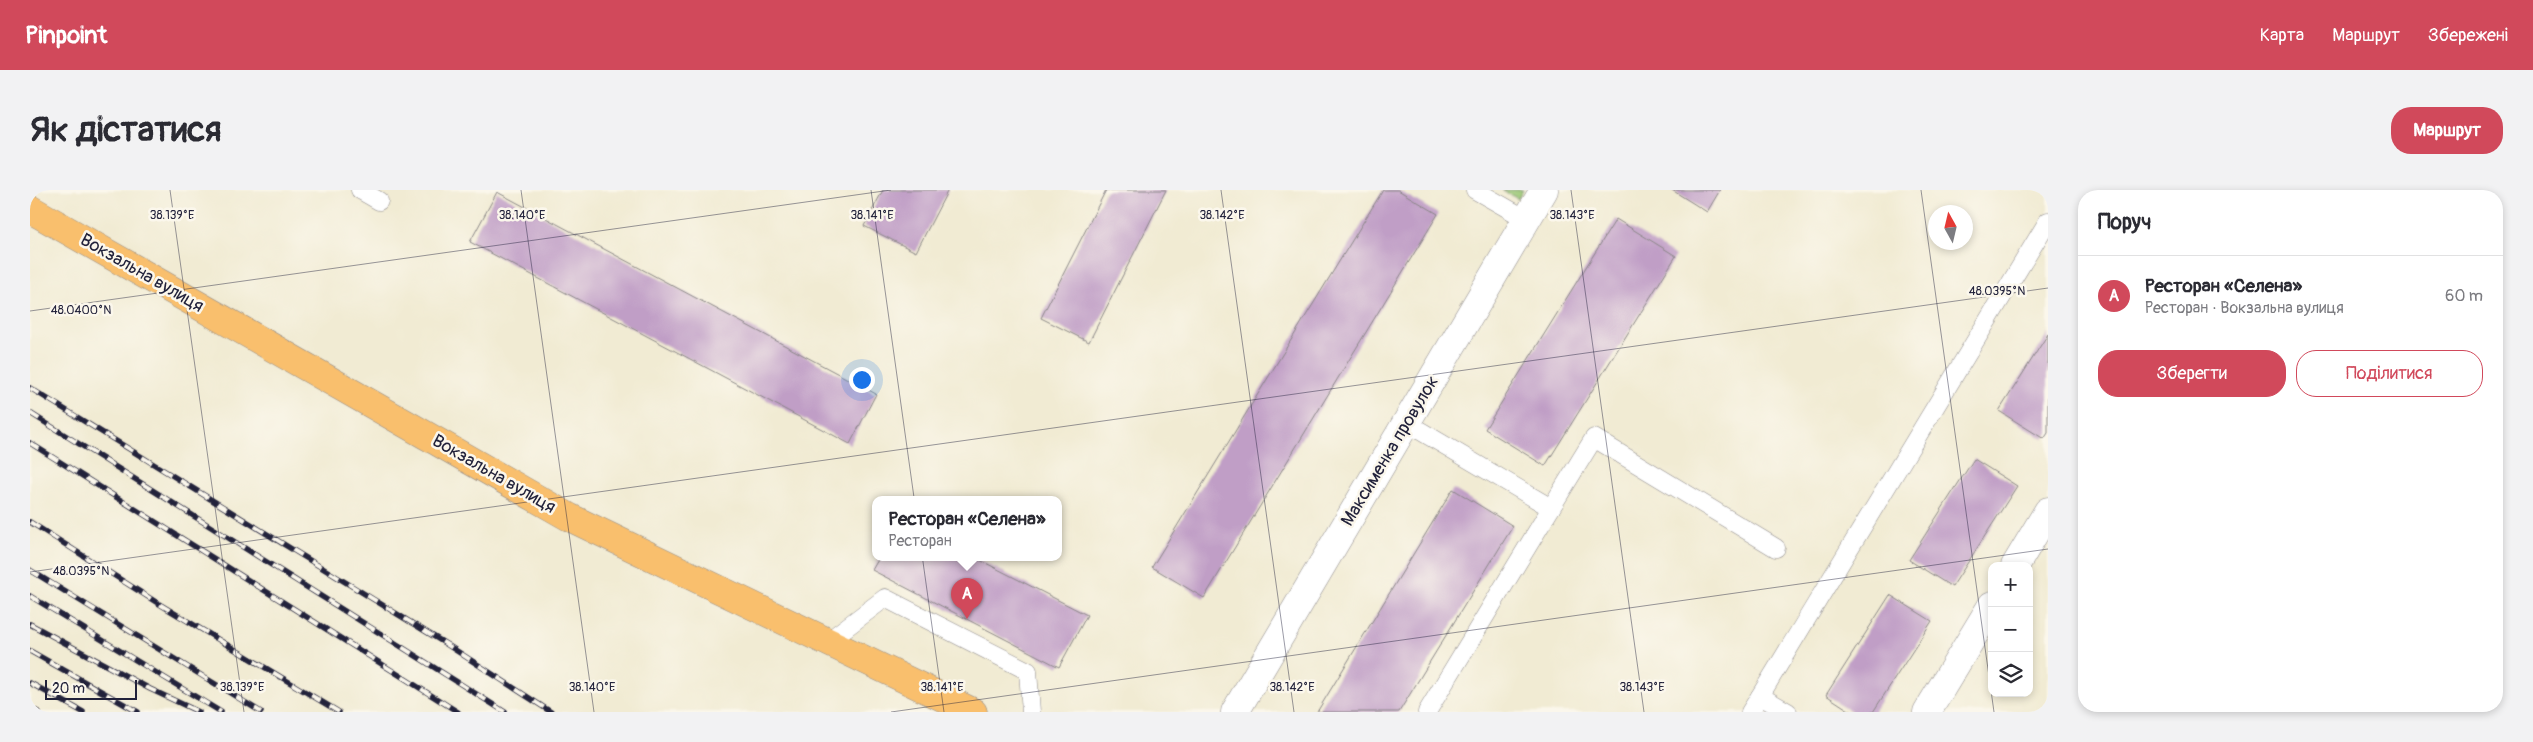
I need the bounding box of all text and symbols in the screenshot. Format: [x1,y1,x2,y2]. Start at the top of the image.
text: Pinpoint [25,21,107,50]
text: Карта [2260,24,2304,47]
text: Маршрут [2332,24,2400,47]
text: Збережені [2428,24,2508,47]
button: Маршрут [2391,107,2503,154]
text: Як дістатися [30,108,221,152]
north arrow [1928,205,1973,250]
text: 38.139°E [150,208,194,223]
text: 38.140°E [499,208,545,223]
text: 38.141°E [850,208,894,223]
text: 38.142°E [1199,208,1245,223]
text: 38.143°E [1549,208,1595,223]
text: Поруч [2098,209,2151,236]
street label: Вокзальна вулиця [76,228,208,318]
text: Ресторан «Селена» [2145,274,2302,298]
text: 48.0395°N [1969,284,2025,299]
text: A [2109,286,2119,306]
text: 60 m [2445,286,2483,306]
text: Ресторан · Вокзальна вулиця [2145,298,2344,318]
text: 48.0400°N [51,303,111,318]
button: Зберегти [2098,350,2286,397]
button: Поділитися [2296,350,2483,397]
your location [849,367,875,393]
street label: Максименка провулок [1336,372,1444,530]
street label: Вокзальна вулиця [428,429,560,519]
popup [872,496,1062,561]
text: Ресторан «Селена» [888,507,1046,531]
text: Ресторан [888,531,952,551]
map controls [1988,562,2033,697]
button: + [1988,562,2033,607]
text: 48.0395°N [53,564,109,579]
pin: A [951,578,983,619]
button: − [1988,607,2033,652]
button: layers [1988,652,2033,697]
scale bar [45,677,138,700]
text: 20 m [52,680,85,697]
text: 38.139°E [220,680,264,695]
text: 38.140°E [569,680,615,695]
text: 38.141°E [920,680,964,695]
text: 38.142°E [1269,680,1315,695]
text: 38.143°E [1619,680,1665,695]

